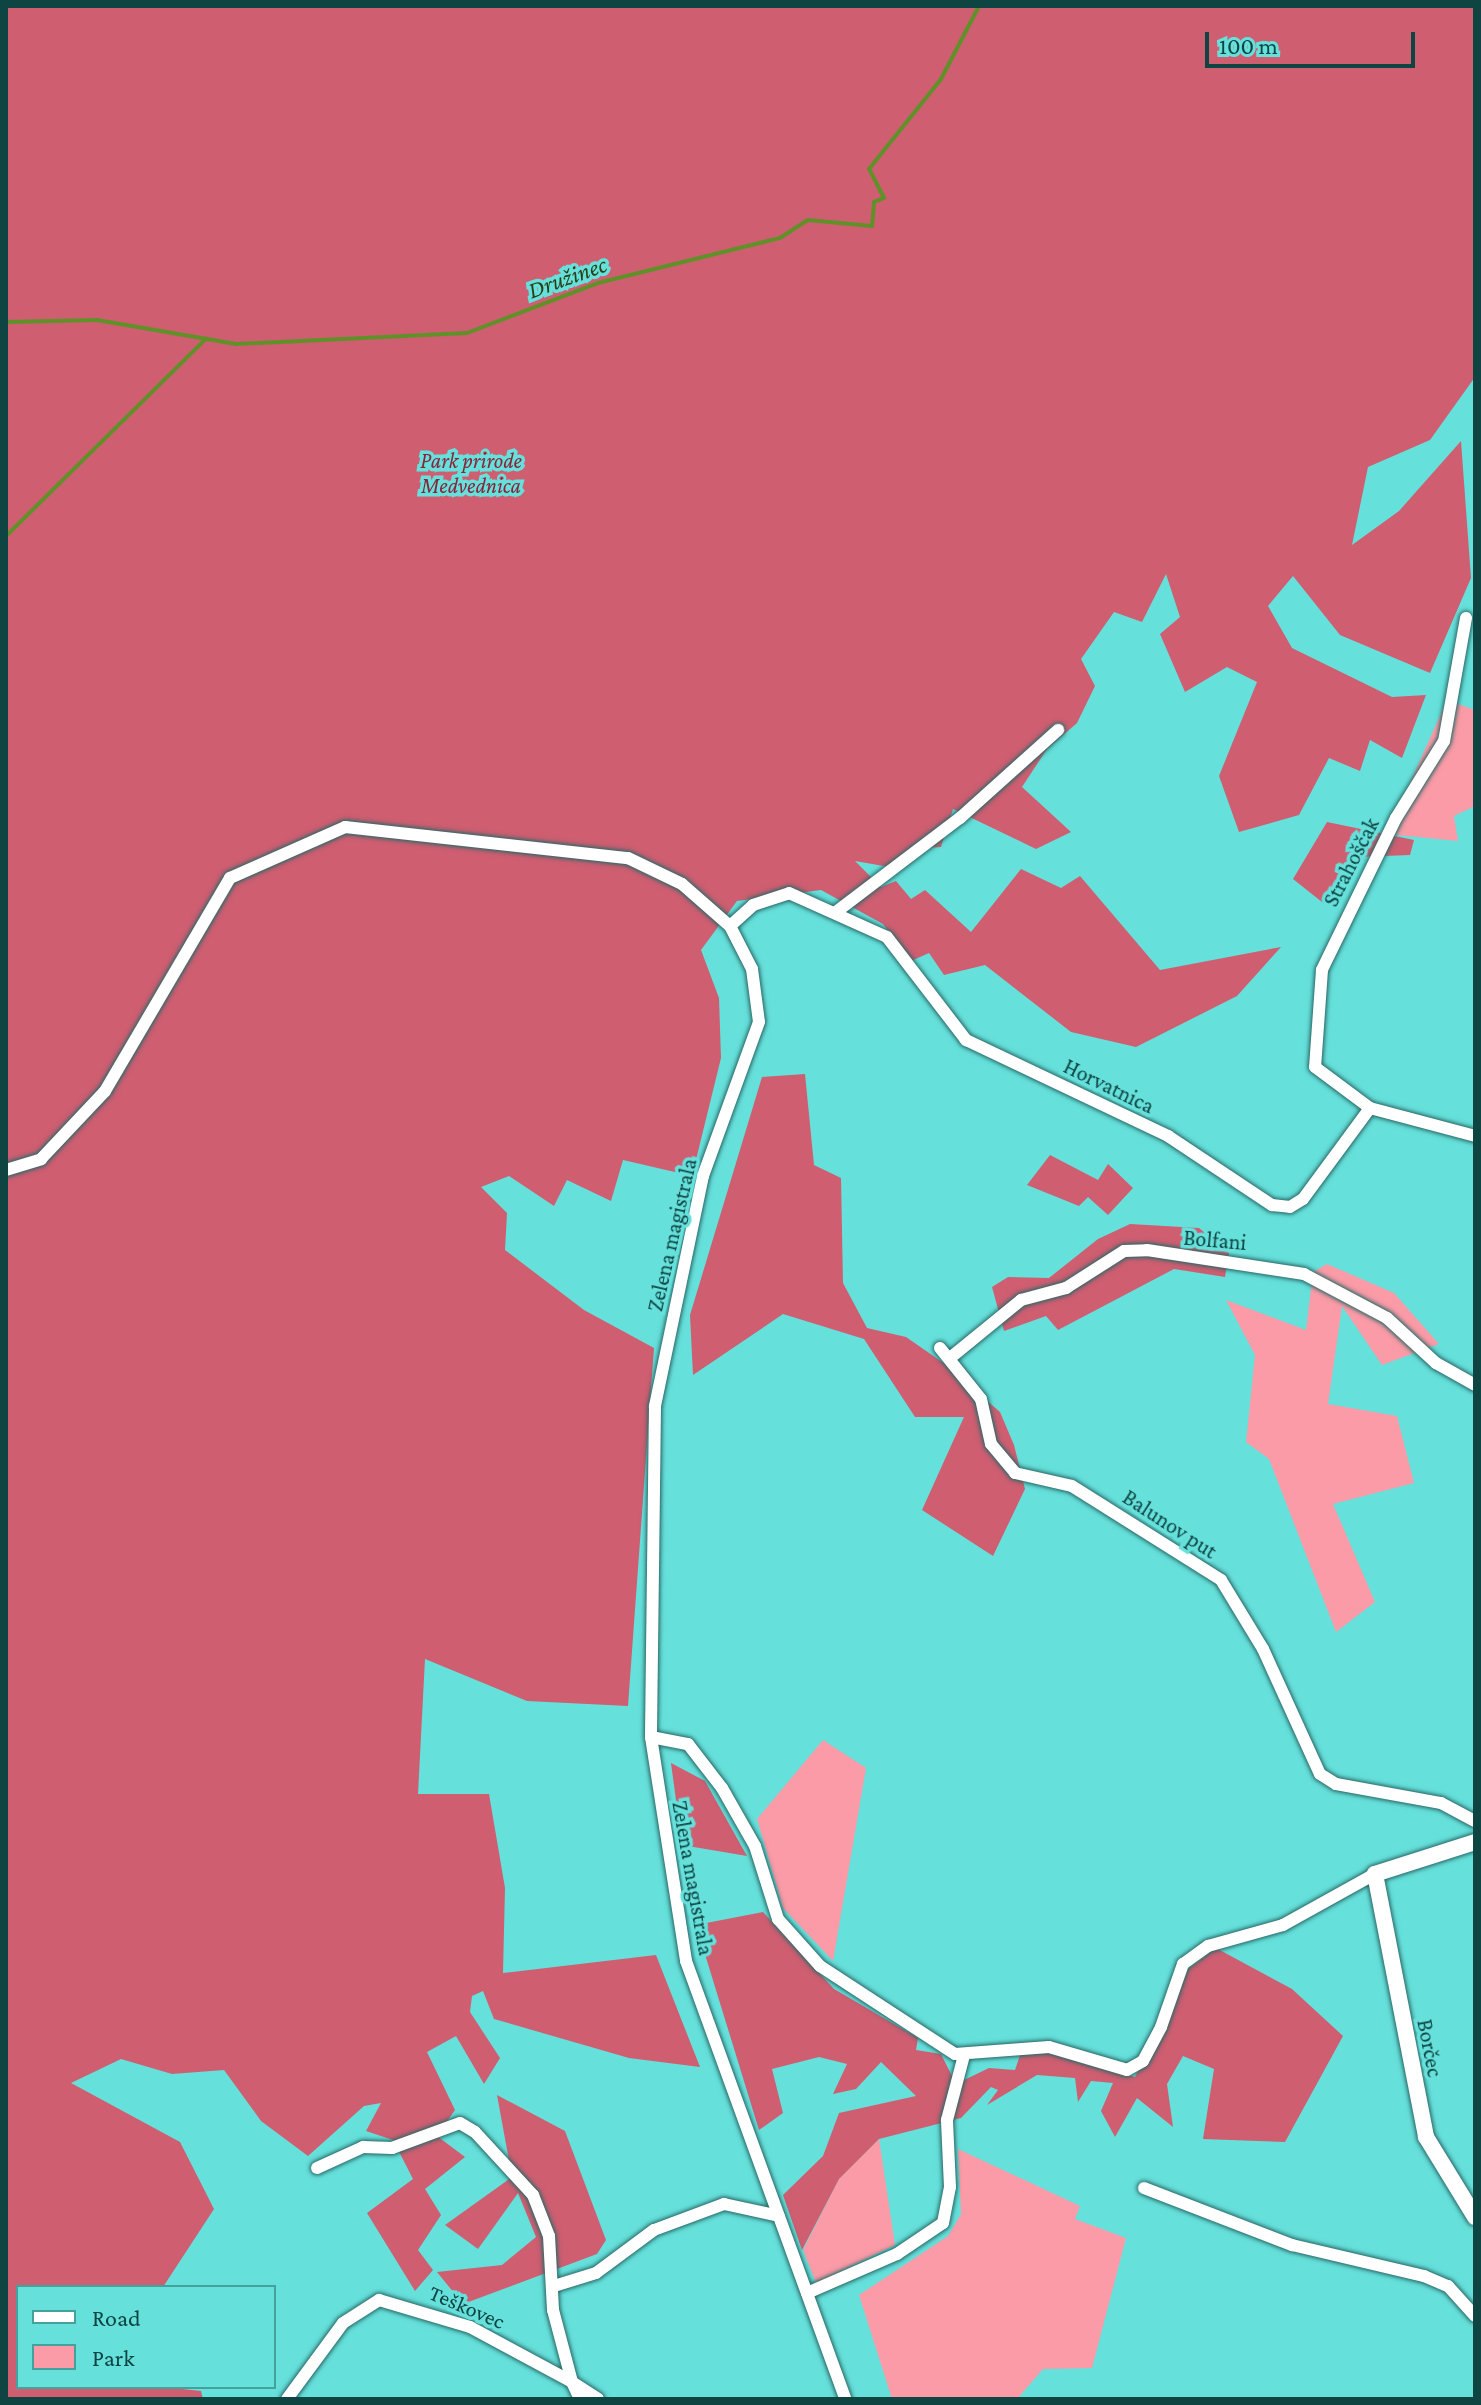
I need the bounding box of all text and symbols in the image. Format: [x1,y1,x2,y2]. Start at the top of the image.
scale bar [1209,16,1419,66]
text: 100 m [1219,32,1278,59]
water label: Družinec [524,250,610,304]
park label: Park prirode Medvednica [420,447,522,498]
street label: Strahoščak [1317,813,1385,911]
street label: Horvatnica [1059,1053,1159,1119]
street label: Zelena magistrala [642,1156,702,1314]
street label: Bolfani [1182,1224,1248,1256]
street label: Balunov put [1118,1484,1222,1564]
street label: Zelena magistrala [666,1799,720,1957]
street label: Borčec [1411,2017,1449,2079]
street label: Teškovec [425,2279,509,2335]
legend [16,2285,276,2389]
text: Road [92,2304,141,2331]
text: Park [92,2344,135,2371]

